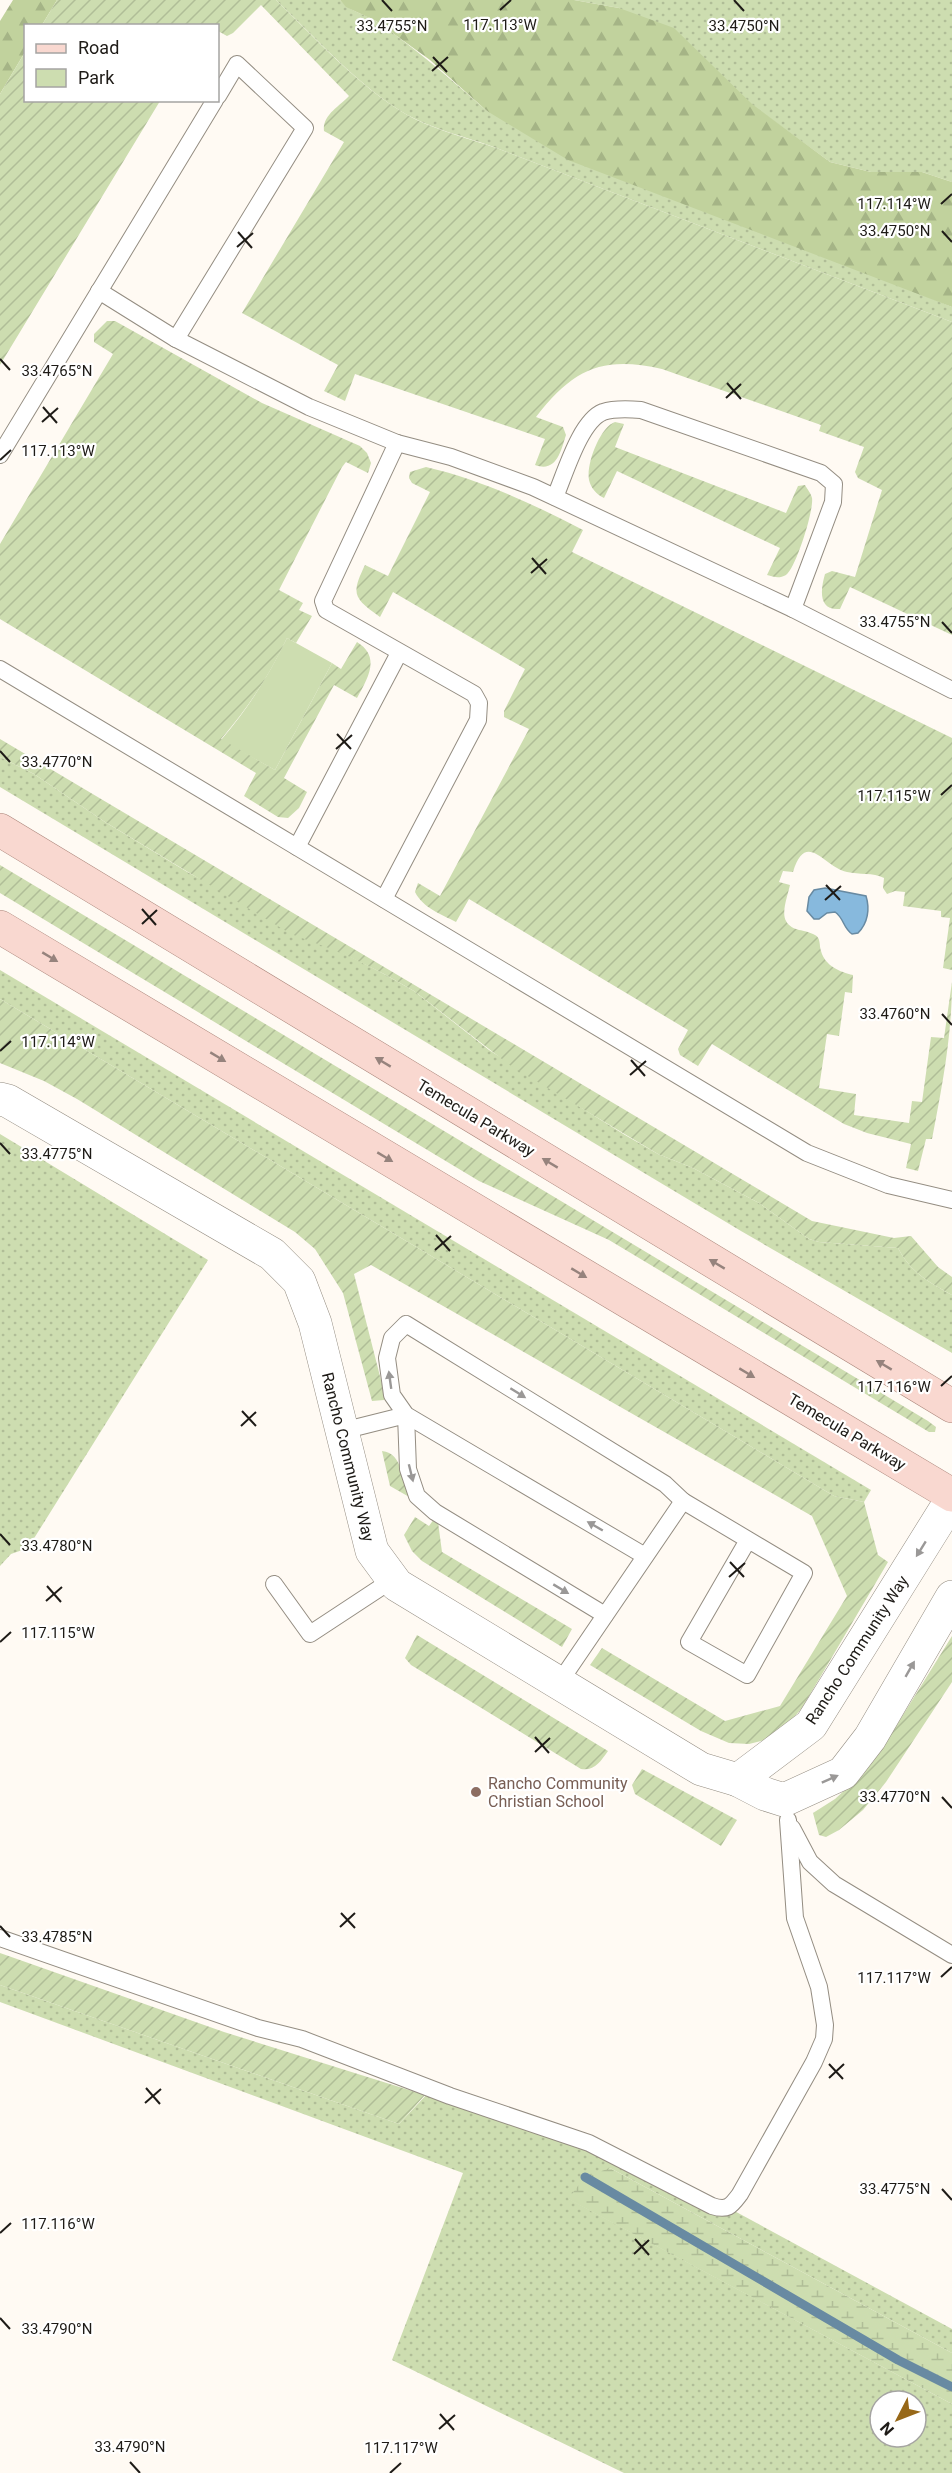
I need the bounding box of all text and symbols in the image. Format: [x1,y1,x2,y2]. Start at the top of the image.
text: 117.113°W [463,16,537,34]
text: 33.4755°N [357,17,427,35]
text: 33.4750°N [709,17,779,35]
legend [24,24,219,102]
text: Road [78,37,119,58]
text: Park [78,67,115,88]
text: 117.114°W [857,195,931,213]
text: 33.4750°N [860,222,930,240]
text: 33.4765°N [22,362,92,380]
text: 117.113°W [21,442,95,460]
text: 33.4755°N [860,613,930,631]
text: 33.4770°N [22,753,92,771]
text: 117.115°W [857,787,931,805]
one-way arrow [42,951,58,962]
text: 33.4760°N [860,1005,930,1023]
text: 117.114°W [21,1033,95,1051]
one-way arrow [210,1051,226,1062]
one-way arrow [375,1057,391,1068]
street label: Temecula Parkway [414,1075,539,1161]
text: 33.4775°N [22,1145,92,1163]
one-way arrow [377,1151,393,1162]
one-way arrow [542,1158,558,1169]
one-way arrow [708,1259,725,1269]
one-way arrow [571,1268,588,1278]
one-way arrow [876,1359,892,1370]
one-way arrow [739,1368,756,1378]
street label: Rancho Community Way [318,1370,378,1544]
one-way arrow [386,1371,395,1390]
text: 117.116°W [857,1378,931,1396]
one-way arrow [510,1388,527,1399]
street label: Temecula Parkway [785,1389,910,1475]
one-way arrow [406,1464,416,1483]
one-way arrow [586,1521,603,1531]
text: 33.4780°N [22,1537,92,1555]
one-way arrow [916,1541,927,1557]
street label: Rancho Community Way [802,1572,912,1728]
one-way arrow [553,1583,569,1594]
text: 117.115°W [21,1624,95,1642]
one-way arrow [905,1661,916,1677]
place label: Rancho Community Christian School [488,1774,628,1811]
one-way arrow [822,1775,839,1784]
marker: Rancho Community Christian School [469,1785,483,1799]
text: 33.4770°N [860,1788,930,1806]
text: 33.4785°N [22,1928,92,1946]
text: 117.117°W [857,1969,931,1987]
text: 33.4775°N [860,2180,930,2198]
text: 117.116°W [21,2215,95,2233]
text: 33.4790°N [22,2320,92,2338]
north arrow [868,2389,928,2449]
text: N [876,2418,898,2439]
text: 33.4790°N [95,2438,165,2456]
text: 117.117°W [364,2439,438,2457]

